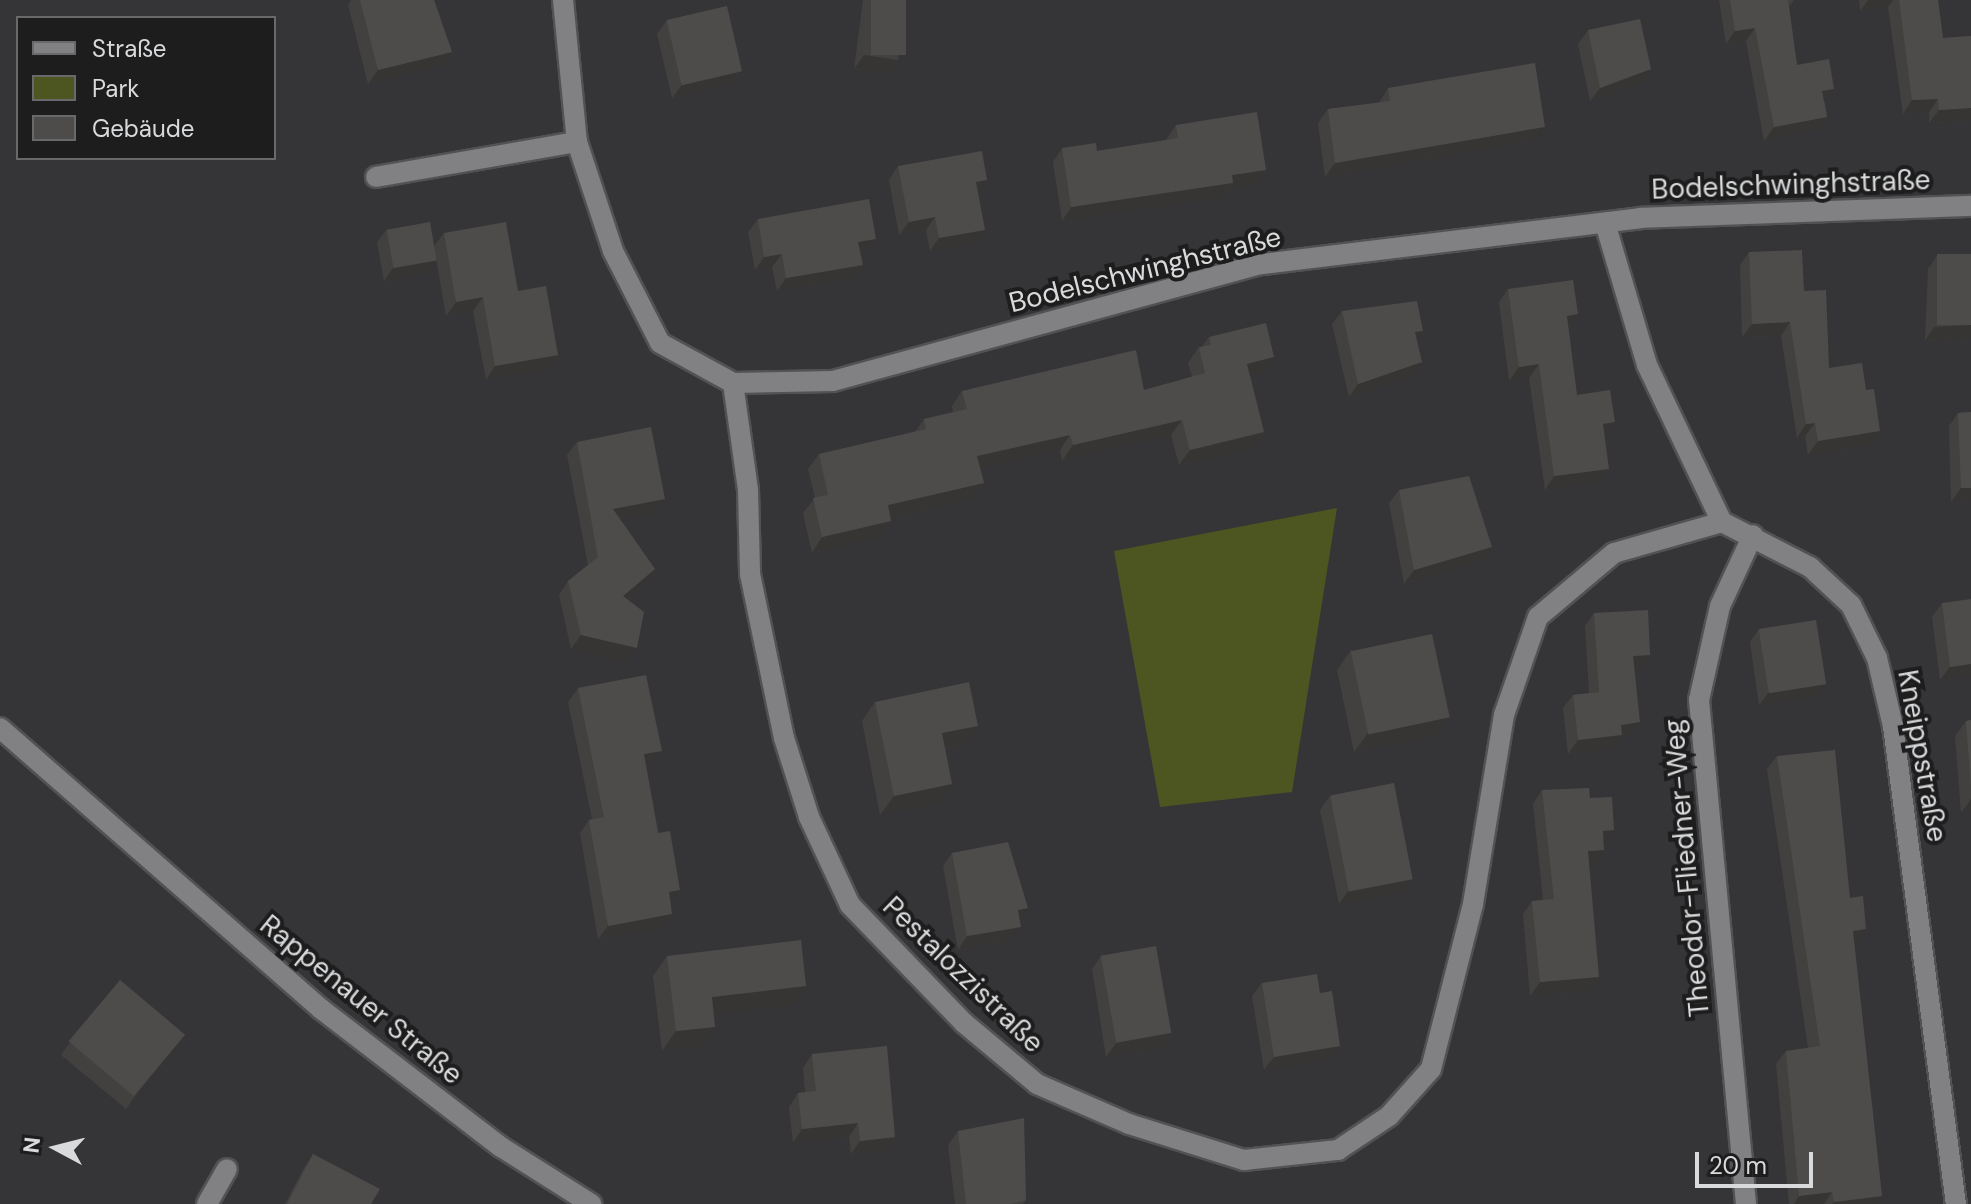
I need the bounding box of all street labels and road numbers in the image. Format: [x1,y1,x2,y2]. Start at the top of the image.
street label: Bodelschwinghstraße [1651,163,1931,207]
street label: Bodelschwinghstraße [1005,220,1285,320]
street label: Kneippstraße [1890,667,1954,845]
street label: Theodor-Fliedner-Weg [1657,718,1717,1018]
street label: Pestalozzistraße [876,890,1050,1060]
street label: Rappenauer Straße [253,908,469,1092]

